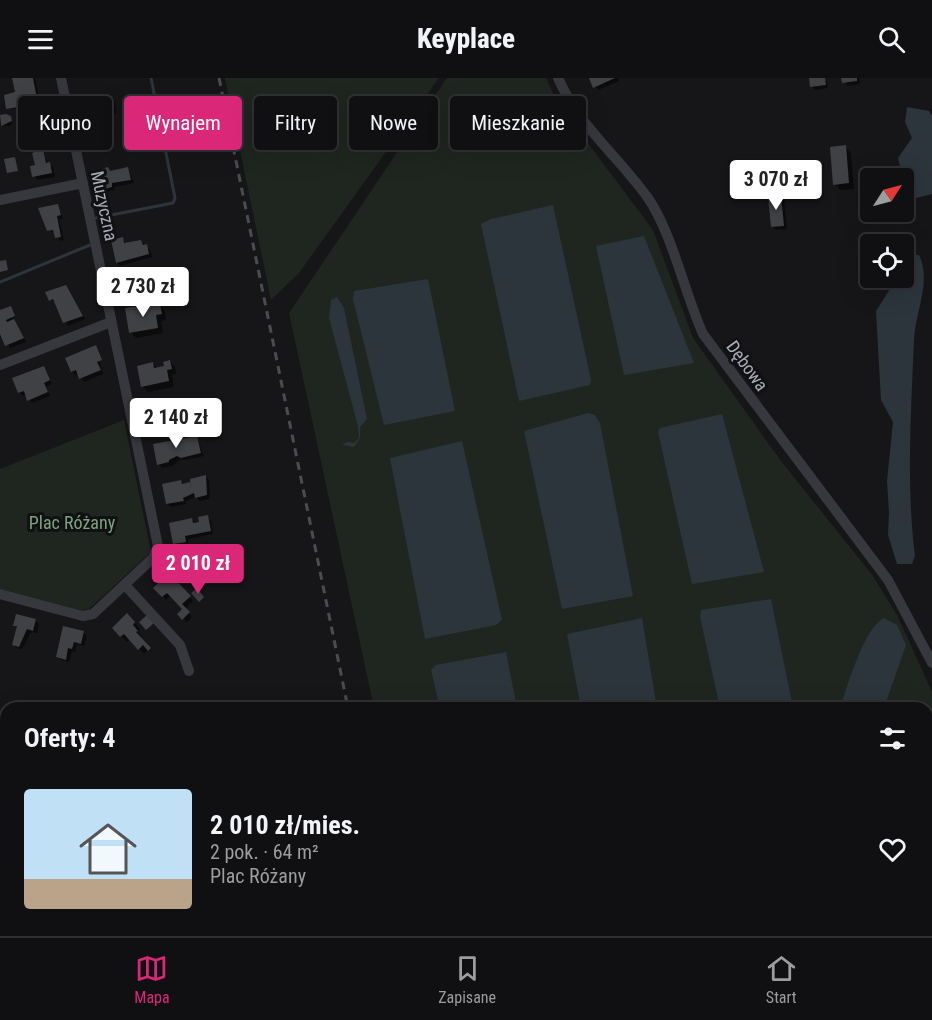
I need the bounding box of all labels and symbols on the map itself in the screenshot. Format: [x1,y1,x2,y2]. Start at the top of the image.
pin: 3 070 zł [714,160,838,211]
north arrow [860,168,914,222]
street label: Muzyczna [87,169,122,243]
pin: 2 730 zł [81,267,205,318]
street label: Dębowa [722,336,773,395]
pin: 2 140 zł [114,398,238,449]
park label: Plac Różany [29,512,116,533]
pin: 2 010 zł [136,544,260,595]

